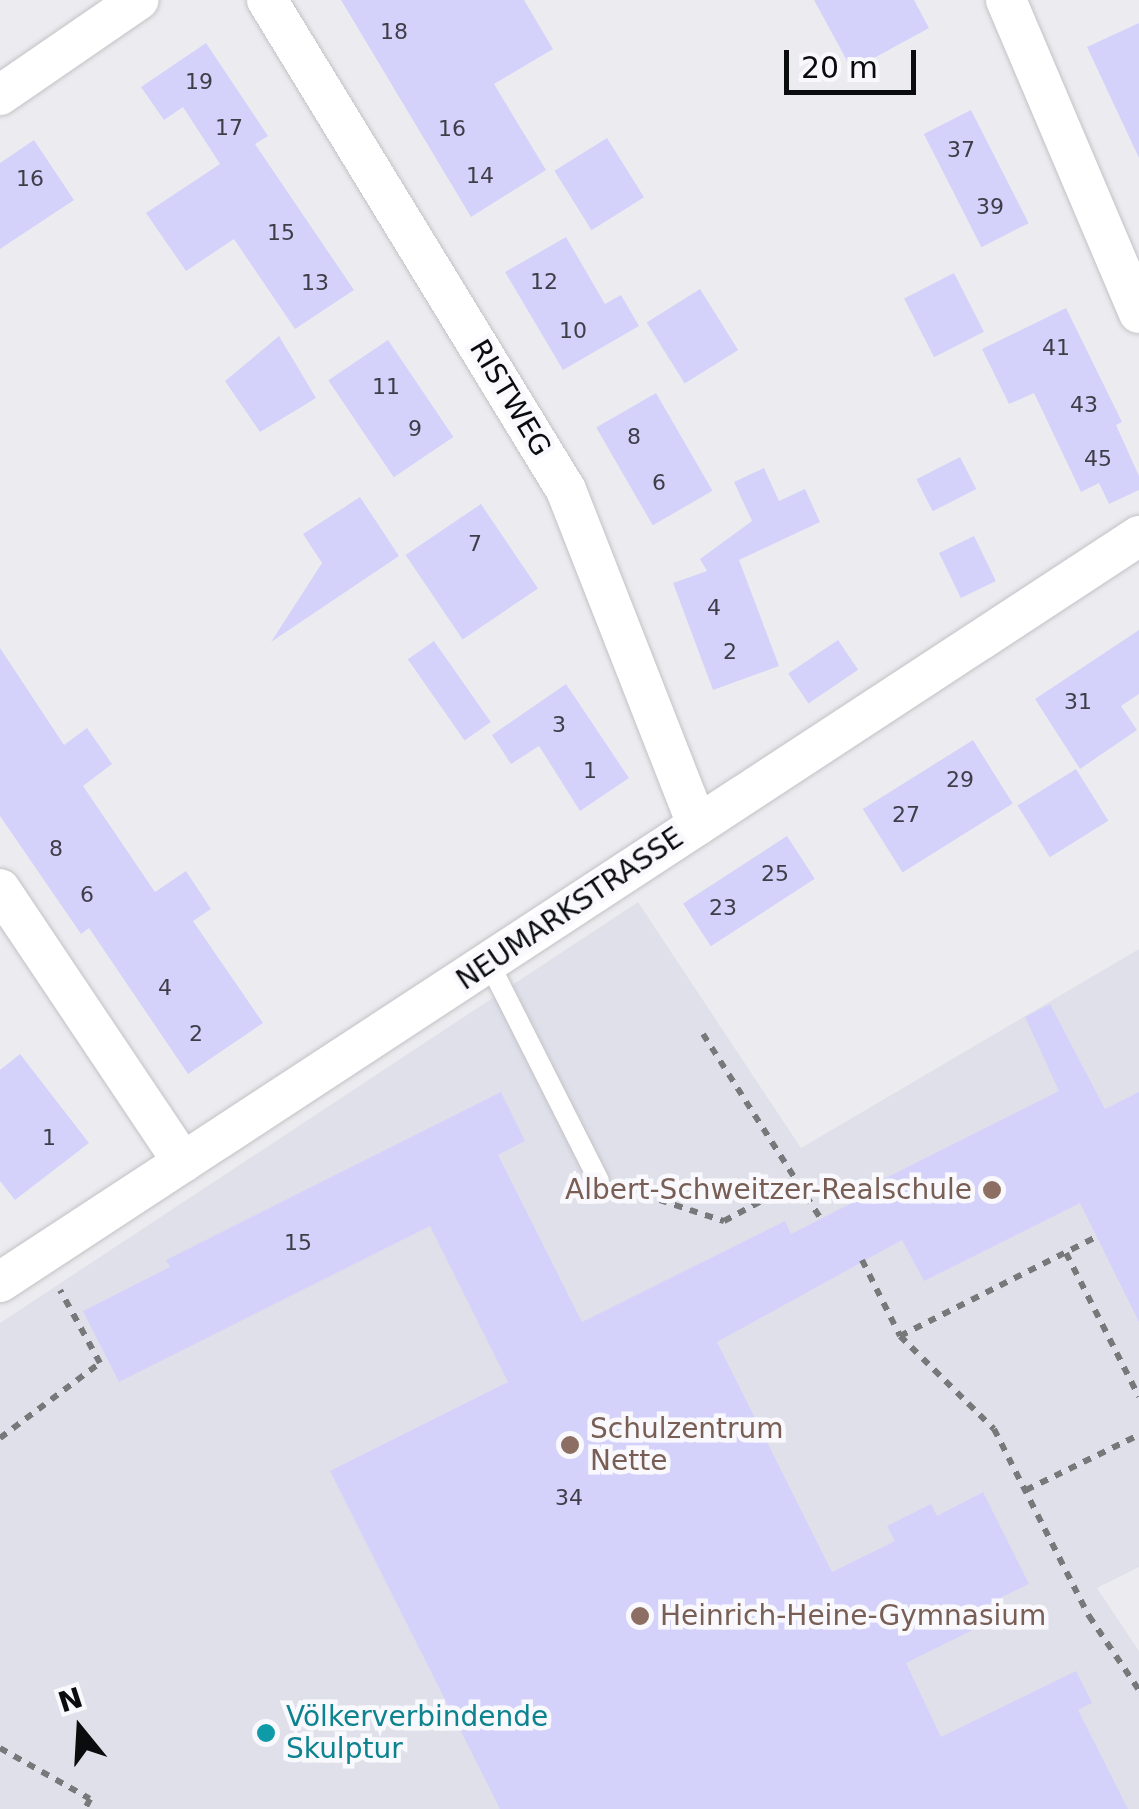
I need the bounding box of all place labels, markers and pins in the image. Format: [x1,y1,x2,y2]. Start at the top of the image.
place label: Albert-Schweitzer-Realschule [565,1173,972,1207]
marker: Albert-Schweitzer-Realschule [981,1179,1003,1201]
place label: Schulzentrum Nette [590,1412,784,1478]
marker: Schulzentrum Nette [559,1434,581,1456]
place label: Heinrich-Heine-Gymnasium [660,1599,1046,1633]
marker: Heinrich-Heine-Gymnasium [629,1605,651,1627]
place label: Völkerverbindende Skulptur [286,1700,548,1766]
marker: Völkerverbindende Skulptur [255,1722,277,1744]

